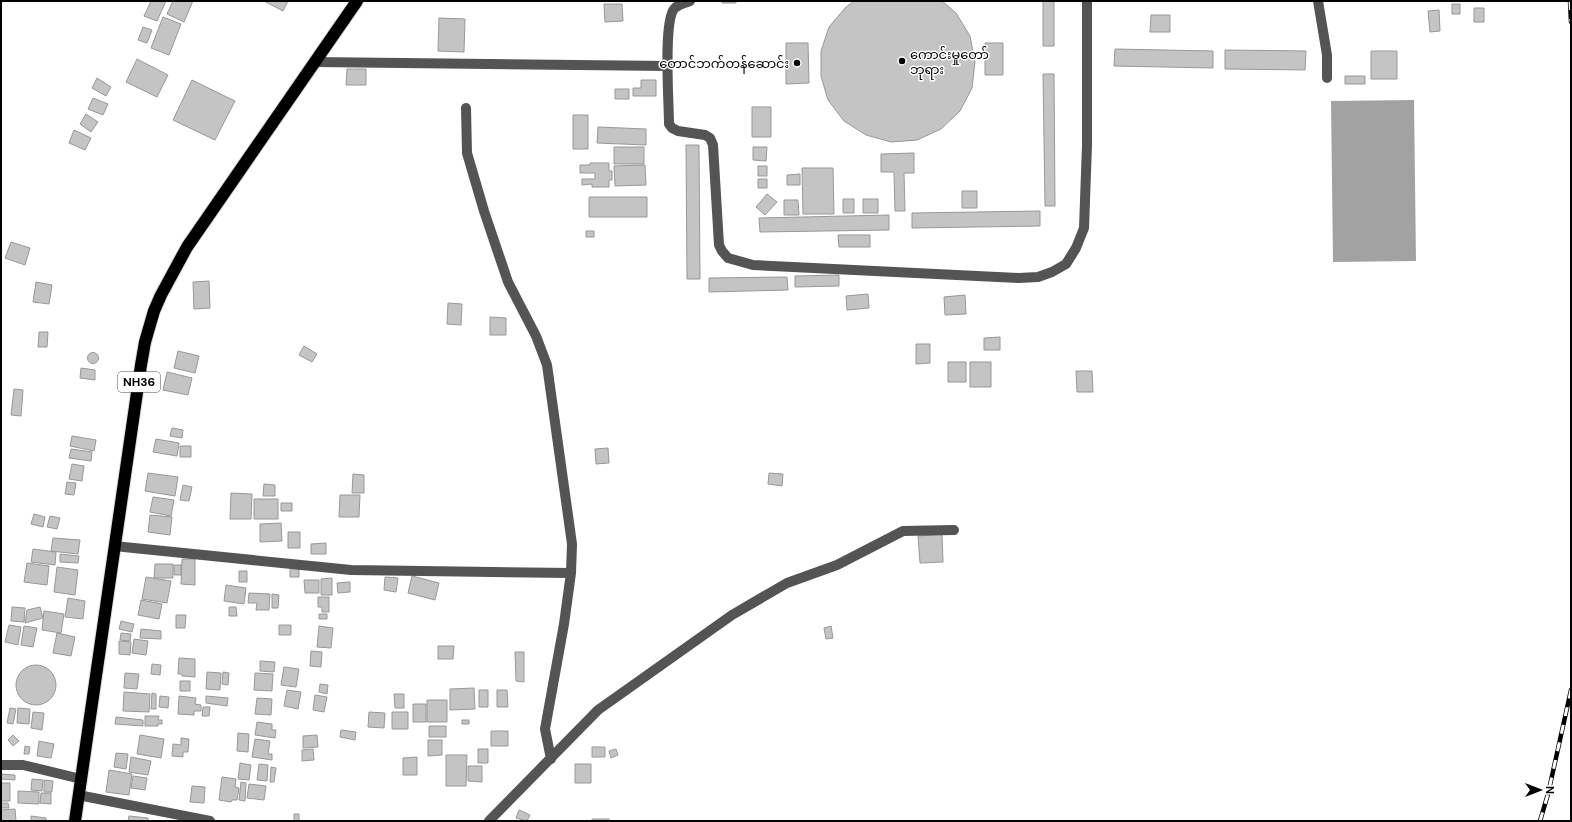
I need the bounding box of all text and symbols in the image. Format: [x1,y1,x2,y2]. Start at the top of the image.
place label: ကောင်းမှုတော် ဘုရား [910,46,989,80]
place label: တောင်ဘက်တန်ဆောင်း [659,55,789,74]
marker: ကောင်းမှုတော် ဘုရား [897,56,907,66]
marker: တောင်ဘက်တန်ဆောင်း [792,58,802,68]
road number: NH36 [118,372,160,392]
north arrow [1520,770,1560,810]
text: N [1543,786,1557,794]

